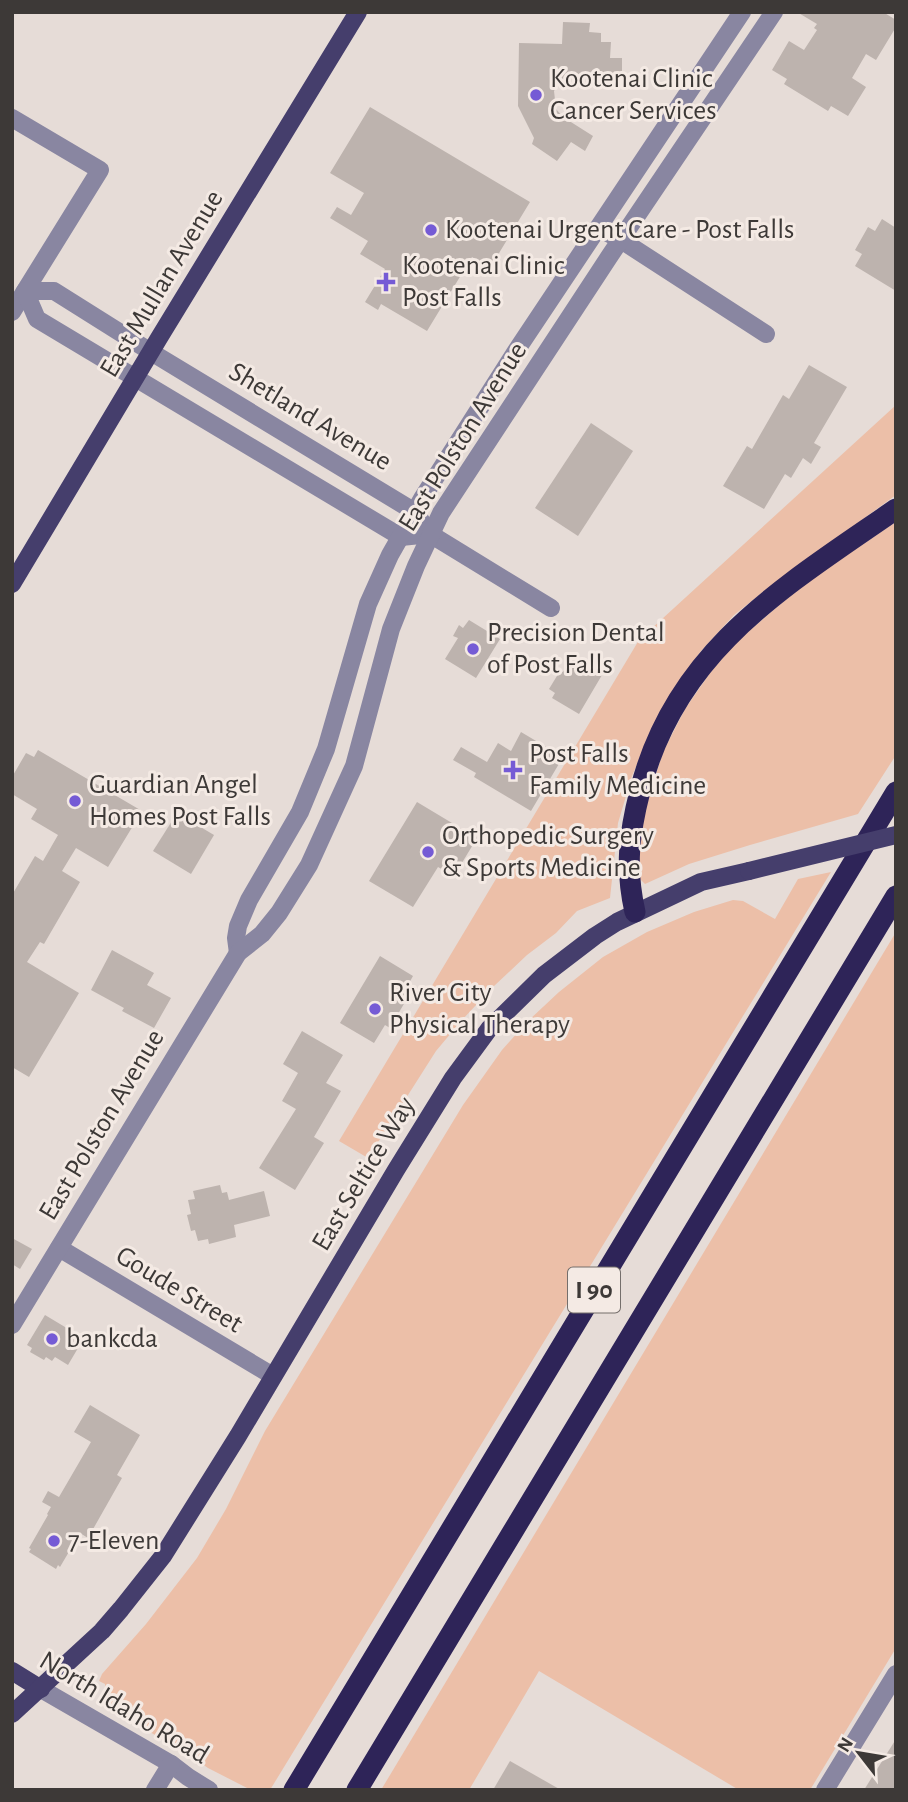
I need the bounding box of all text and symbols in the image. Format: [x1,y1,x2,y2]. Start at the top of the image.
place label: Kootenai Clinic Cancer Services [550,65,717,125]
marker: Kootenai Clinic Cancer Services [528,87,544,103]
street label: East Mullan Avenue [95,186,229,382]
place label: Kootenai Urgent Care - Post Falls [445,216,794,244]
marker: Kootenai Urgent Care - Post Falls [423,222,439,238]
place label: Kootenai Clinic Post Falls [402,252,565,312]
marker: Kootenai Clinic Post Falls [376,272,396,292]
street label: East Polston Avenue [394,338,532,536]
street label: Shetland Avenue [224,358,396,476]
place label: Precision Dental of Post Falls [487,619,665,679]
marker: Precision Dental of Post Falls [465,641,481,657]
place label: Post Falls Family Medicine [529,740,706,800]
marker: Post Falls Family Medicine [503,760,523,780]
place label: Guardian Angel Homes Post Falls [89,771,271,831]
marker: Guardian Angel Homes Post Falls [67,793,83,809]
place label: Orthopedic Surgery & Sports Medicine [442,822,654,882]
marker: Orthopedic Surgery & Sports Medicine [420,844,436,860]
place label: River City Physical Therapy [389,979,570,1039]
marker: River City Physical Therapy [367,1001,383,1017]
street label: East Polston Avenue [34,1025,170,1225]
street label: East Seltice Way [307,1092,421,1256]
street label: Goude Street [111,1241,247,1339]
road number: I 90 [568,1268,620,1312]
place label: bankcda [66,1325,158,1353]
marker: bankcda [44,1331,60,1347]
place label: 7-Eleven [68,1527,160,1555]
marker: 7-Eleven [46,1533,62,1549]
street label: North Idaho Road [34,1647,214,1769]
north arrow [824,1718,894,1788]
text: N [834,1734,857,1756]

